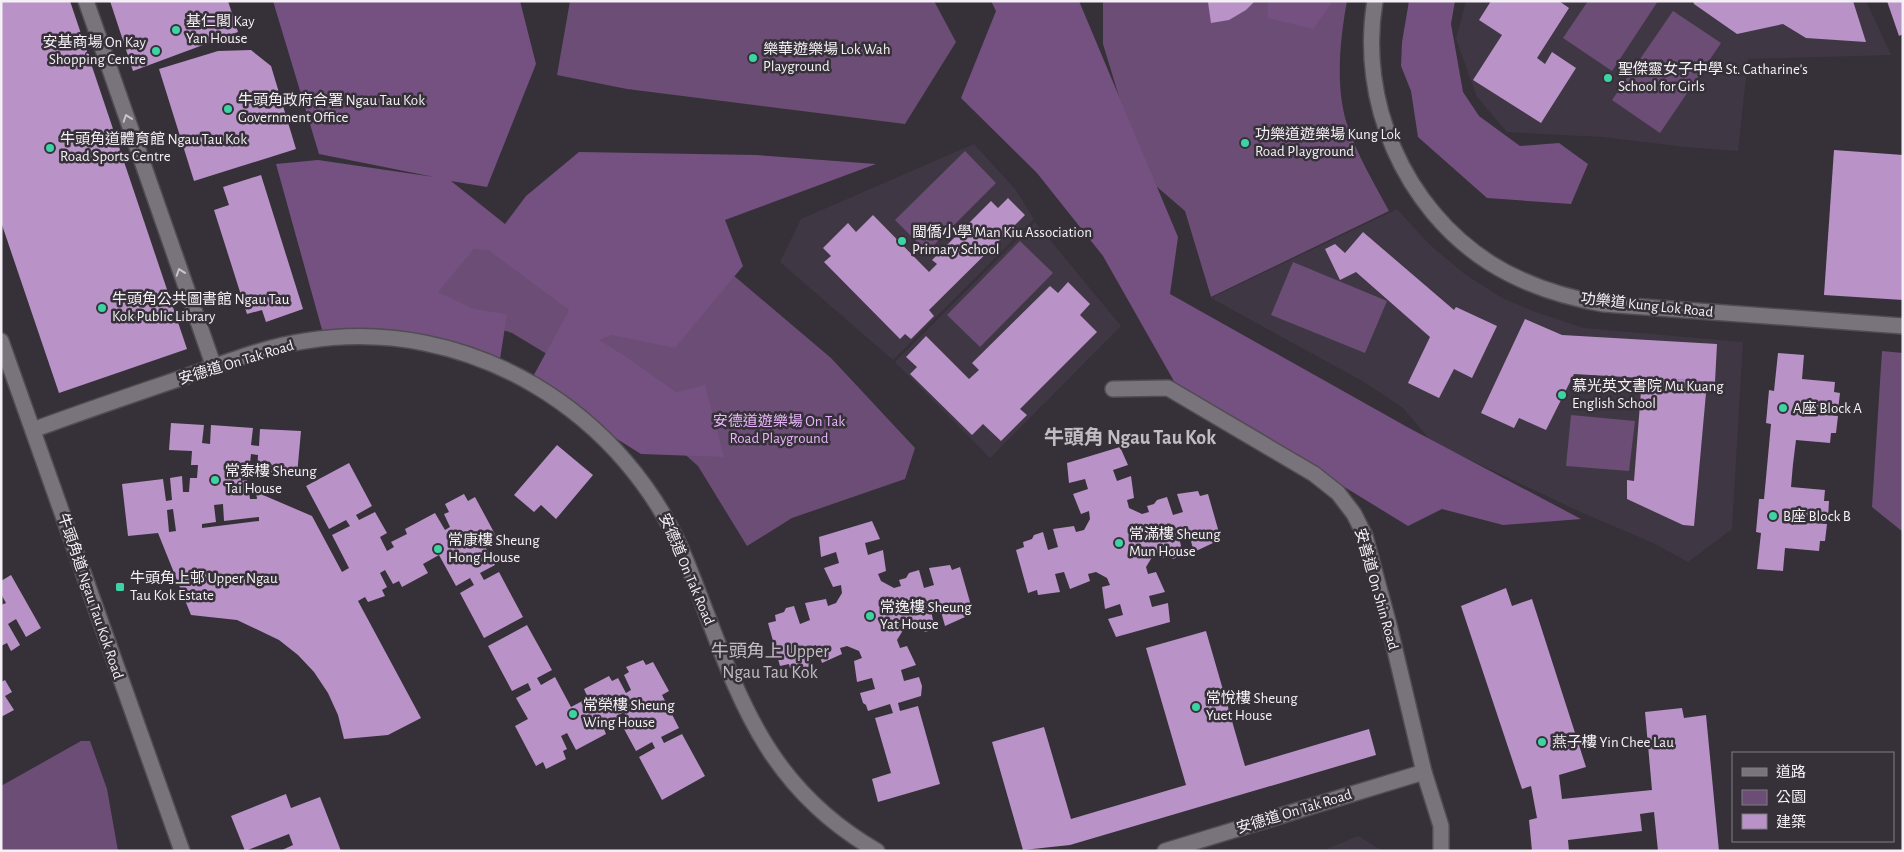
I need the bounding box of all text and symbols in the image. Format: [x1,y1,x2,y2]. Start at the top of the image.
place label: 基仁閣 Kay Yan House [186,13,255,46]
marker: 基仁閣 Kay Yan House [170,24,182,36]
place label: 安基商場 On Kay Shopping Centre [43,34,147,67]
place label: 樂華遊樂場 Lok Wah Playground [763,41,891,74]
marker: 安基商場 On Kay Shopping Centre [150,45,162,57]
marker: 樂華遊樂場 Lok Wah Playground [747,52,759,64]
place label: 聖傑靈女子中學 St. Catharine's School for Girls [1618,60,1808,94]
marker: 聖傑靈女子中學 St. Catharine's School for Girls [1602,72,1614,84]
place label: 牛頭角政府合署 Ngau Tau Kok Government Office [238,92,425,125]
marker: 牛頭角政府合署 Ngau Tau Kok Government Office [222,103,234,115]
one-way arrow [123,114,133,123]
place label: 功樂道遊樂場 Kung Lok Road Playground [1255,126,1401,159]
place label: 牛頭角道體育館 Ngau Tau Kok Road Sports Centre [60,131,247,164]
marker: 功樂道遊樂場 Kung Lok Road Playground [1239,137,1251,149]
marker: 牛頭角道體育館 Ngau Tau Kok Road Sports Centre [44,142,56,154]
place label: 閩僑小學 Man Kiu Association Primary School [912,224,1092,257]
marker: 閩僑小學 Man Kiu Association Primary School [896,235,908,247]
one-way arrow [176,268,186,276]
street label: 功樂道 Kung Lok Road [1580,290,1714,320]
place label: 牛頭角公共圖書館 Ngau Tau Kok Public Library [112,291,290,324]
marker: 牛頭角公共圖書館 Ngau Tau Kok Public Library [96,302,108,314]
street label: 安德道 On Tak Road [176,336,296,387]
place label: 慕光英文書院 Mu Kuang English School [1572,378,1724,411]
marker: 慕光英文書院 Mu Kuang English School [1556,389,1568,401]
place label: A座 Block A [1793,400,1862,416]
marker: A座 Block A [1777,402,1789,414]
park label: 安德道遊樂場 On Tak Road Playground [713,412,845,446]
district label: 牛頭角 Ngau Tau Kok [1044,426,1216,448]
place label: 常泰樓 Sheung Tai House [225,462,317,496]
marker: 常泰樓 Sheung Tai House [209,474,221,486]
place label: B座 Block B [1783,508,1851,524]
street label: 安德道 On Tak Road [656,510,719,627]
marker: B座 Block B [1767,510,1779,522]
street label: 牛頭角道 Ngau Tau Kok Road [55,511,127,681]
place label: 常滿樓 Sheung Mun House [1129,526,1221,559]
street label: 安善道 On Shin Road [1352,526,1402,652]
place label: 常康樓 Sheung Hong House [448,532,540,565]
marker: 常滿樓 Sheung Mun House [1113,537,1125,549]
marker: 常康樓 Sheung Hong House [432,543,444,555]
place label: 牛頭角上邨 Upper Ngau Tau Kok Estate [130,570,278,603]
marker: 牛頭角上邨 Upper Ngau Tau Kok Estate [114,581,126,593]
place label: 常逸樓 Sheung Yat House [880,599,972,632]
marker: 常逸樓 Sheung Yat House [864,610,876,622]
district label: 牛頭角上 Upper Ngau Tau Kok [711,641,829,682]
place label: 常悅樓 Sheung Yuet House [1206,690,1298,723]
place label: 常榮樓 Sheung Wing House [583,697,675,730]
marker: 常悅樓 Sheung Yuet House [1190,701,1202,713]
marker: 常榮樓 Sheung Wing House [567,708,579,720]
place label: 燕子樓 Yin Chee Lau [1552,734,1674,750]
marker: 燕子樓 Yin Chee Lau [1536,736,1548,748]
legend [1732,752,1894,842]
text: 道路 [1776,764,1806,780]
street label: 安德道 On Tak Road [1234,785,1354,836]
text: 公園 [1776,790,1806,805]
text: 建築 [1776,814,1806,830]

